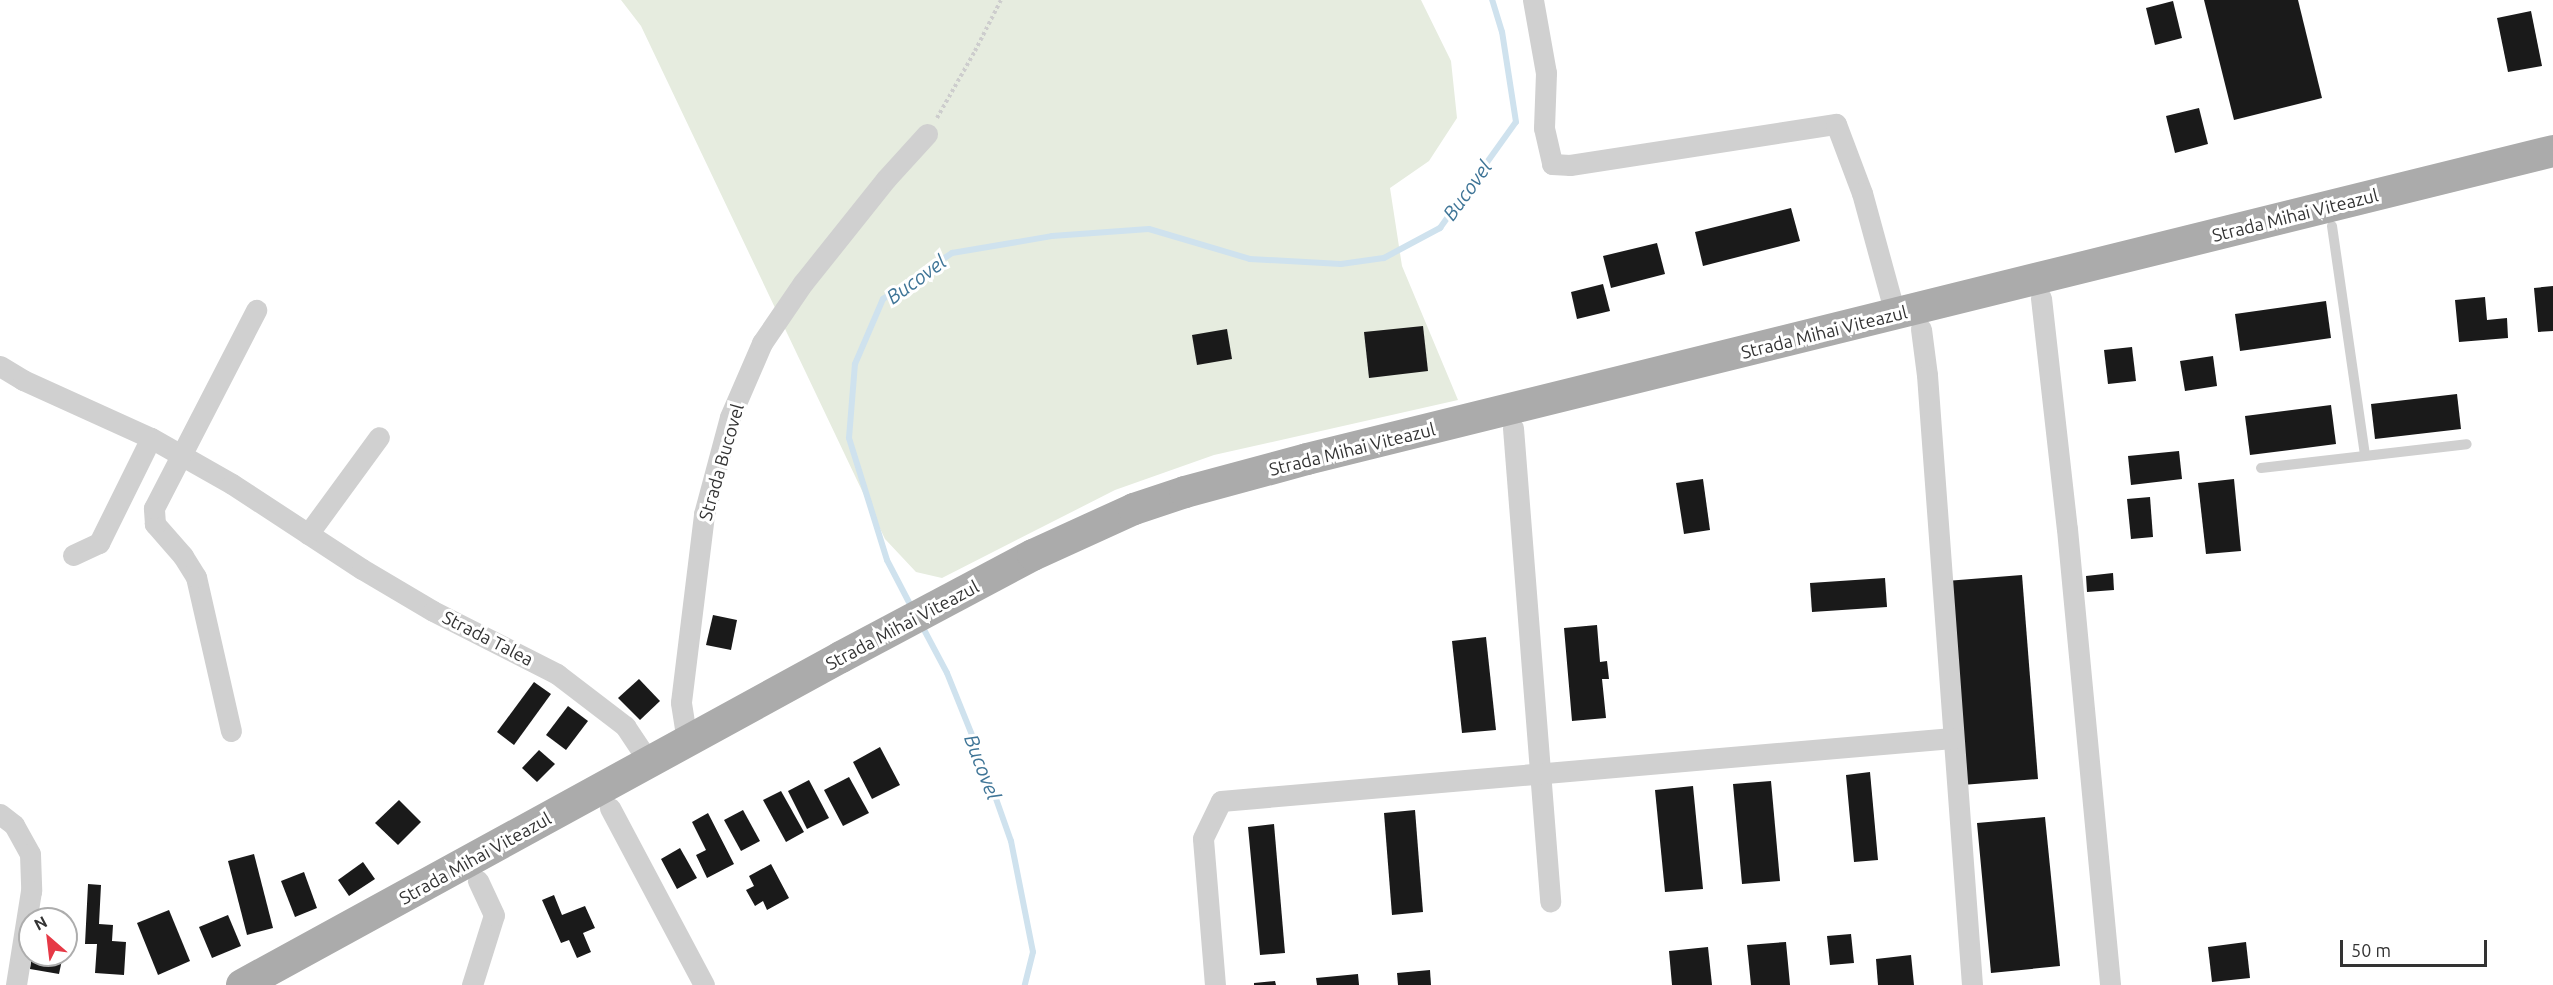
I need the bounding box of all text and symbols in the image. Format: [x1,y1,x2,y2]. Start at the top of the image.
water label: Bucovel [1437,155,1497,225]
street label: Strada Mihai Viteazul [2210,184,2380,246]
water label: Bucovel [881,249,951,309]
street label: Strada Mihai Viteazul [1739,301,1909,363]
street label: Strada Bucovel [694,401,748,523]
street label: Strada Mihai Viteazul [1267,418,1437,480]
street label: Strada Mihai Viteazul [822,575,982,675]
street label: Strada Talea [439,606,537,670]
water label: Bucovel [960,731,1006,803]
street label: Strada Mihai Viteazul [395,807,555,909]
north arrow [18,907,78,967]
text: N [31,912,50,934]
scale bar [2343,928,2490,966]
text: 50 m [2351,940,2391,960]

